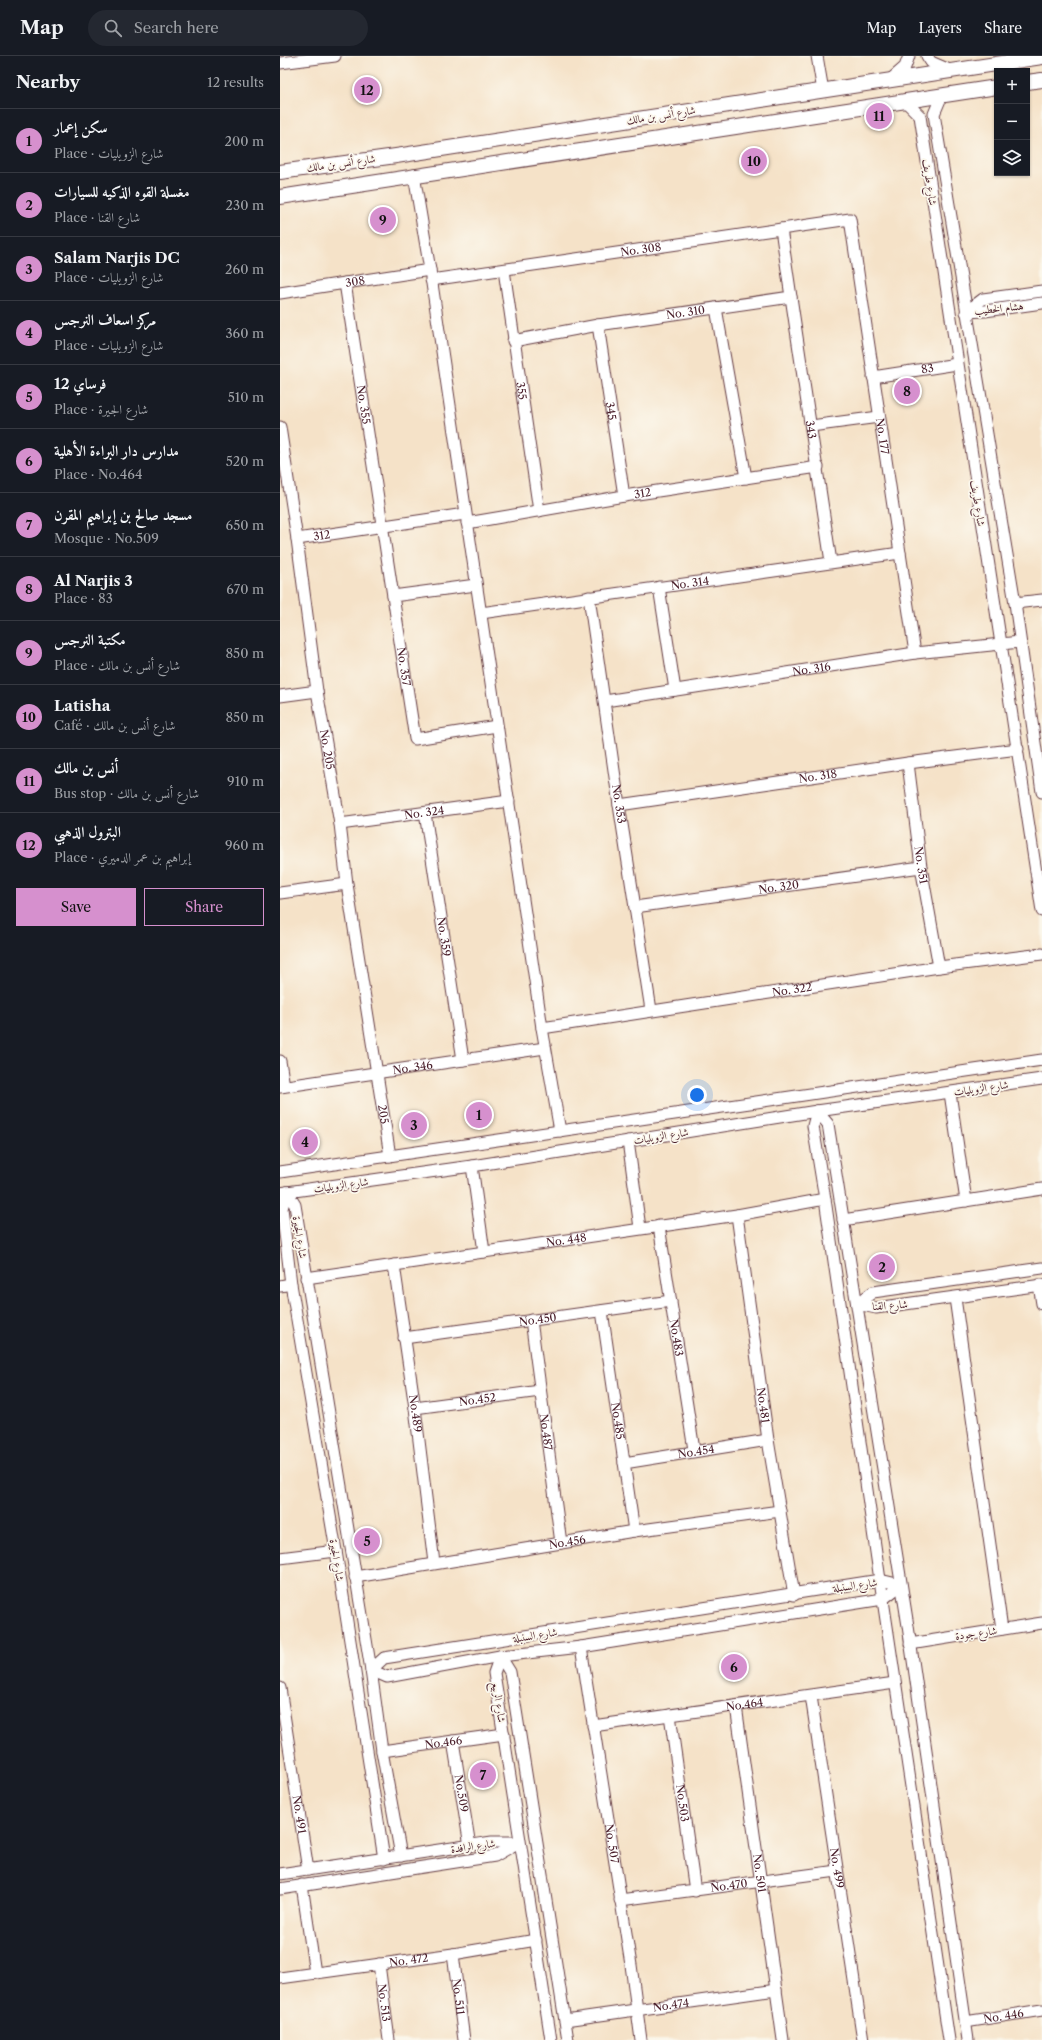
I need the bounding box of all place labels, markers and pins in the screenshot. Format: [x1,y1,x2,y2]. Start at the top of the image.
pin: 12 [354,75,380,105]
pin: 11 [866,101,892,131]
pin: 10 [741,146,767,176]
pin: 9 [370,205,396,235]
pin: 8 [894,376,920,406]
pin: 1 [466,1100,492,1130]
pin: 3 [401,1110,427,1140]
pin: 4 [292,1127,318,1157]
pin: 2 [869,1252,895,1282]
pin: 5 [354,1526,380,1556]
pin: 6 [721,1652,747,1682]
pin: 7 [470,1760,496,1790]

